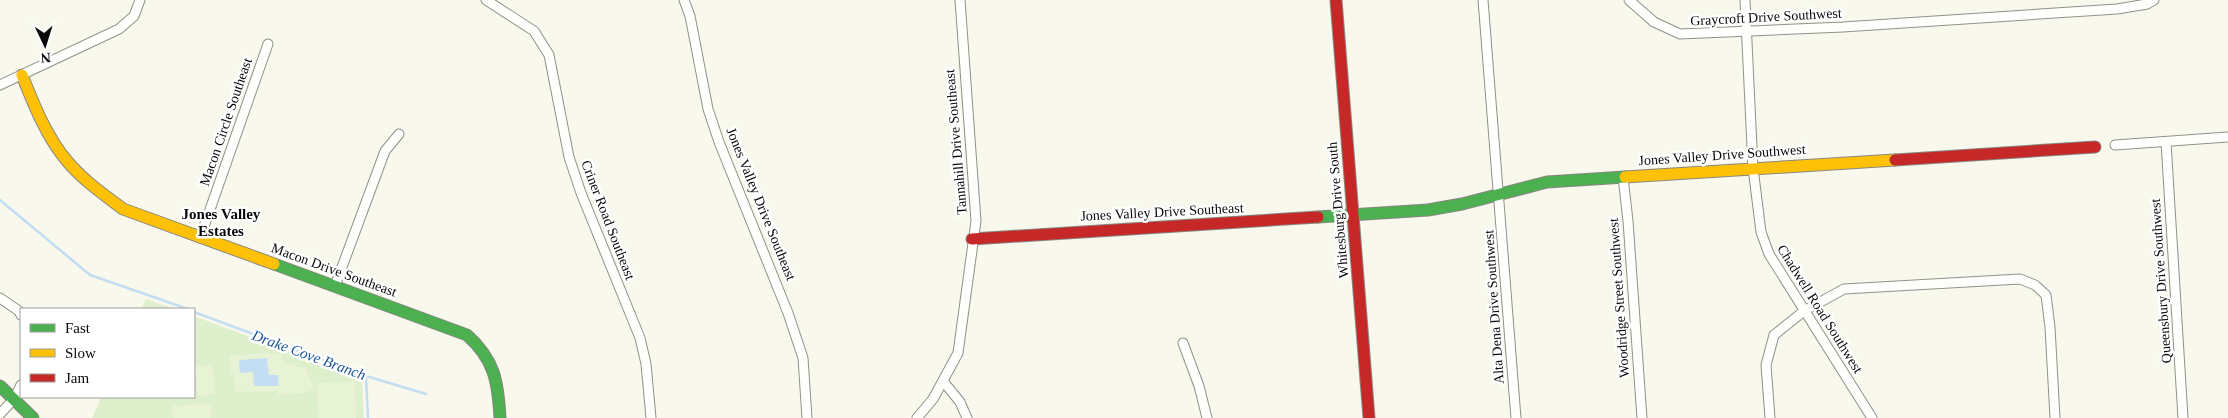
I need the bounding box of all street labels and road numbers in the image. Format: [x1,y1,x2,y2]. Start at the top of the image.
street label: Graycroft Drive Southwest [1690,6,1842,28]
street label: Macon Circle Southeast [197,56,255,188]
street label: Tannahill Drive Southeast [942,69,970,215]
street label: Jones Valley Drive Southeast [723,125,799,283]
street label: Whitesburg Drive South [1325,141,1351,279]
street label: Jones Valley Drive Southwest [1638,142,1806,168]
street label: Criner Road Southeast [578,158,638,282]
street label: Queensbury Drive Southwest [2148,198,2174,364]
street label: Jones Valley Drive Southeast [1080,200,1244,224]
street label: Woodridge Street Southwest [1606,218,1632,378]
street label: Alta Dena Drive Southwest [1481,229,1507,385]
street label: Macon Drive Southeast [269,240,399,300]
street label: Chadwell Road Southwest [1774,242,1866,376]

